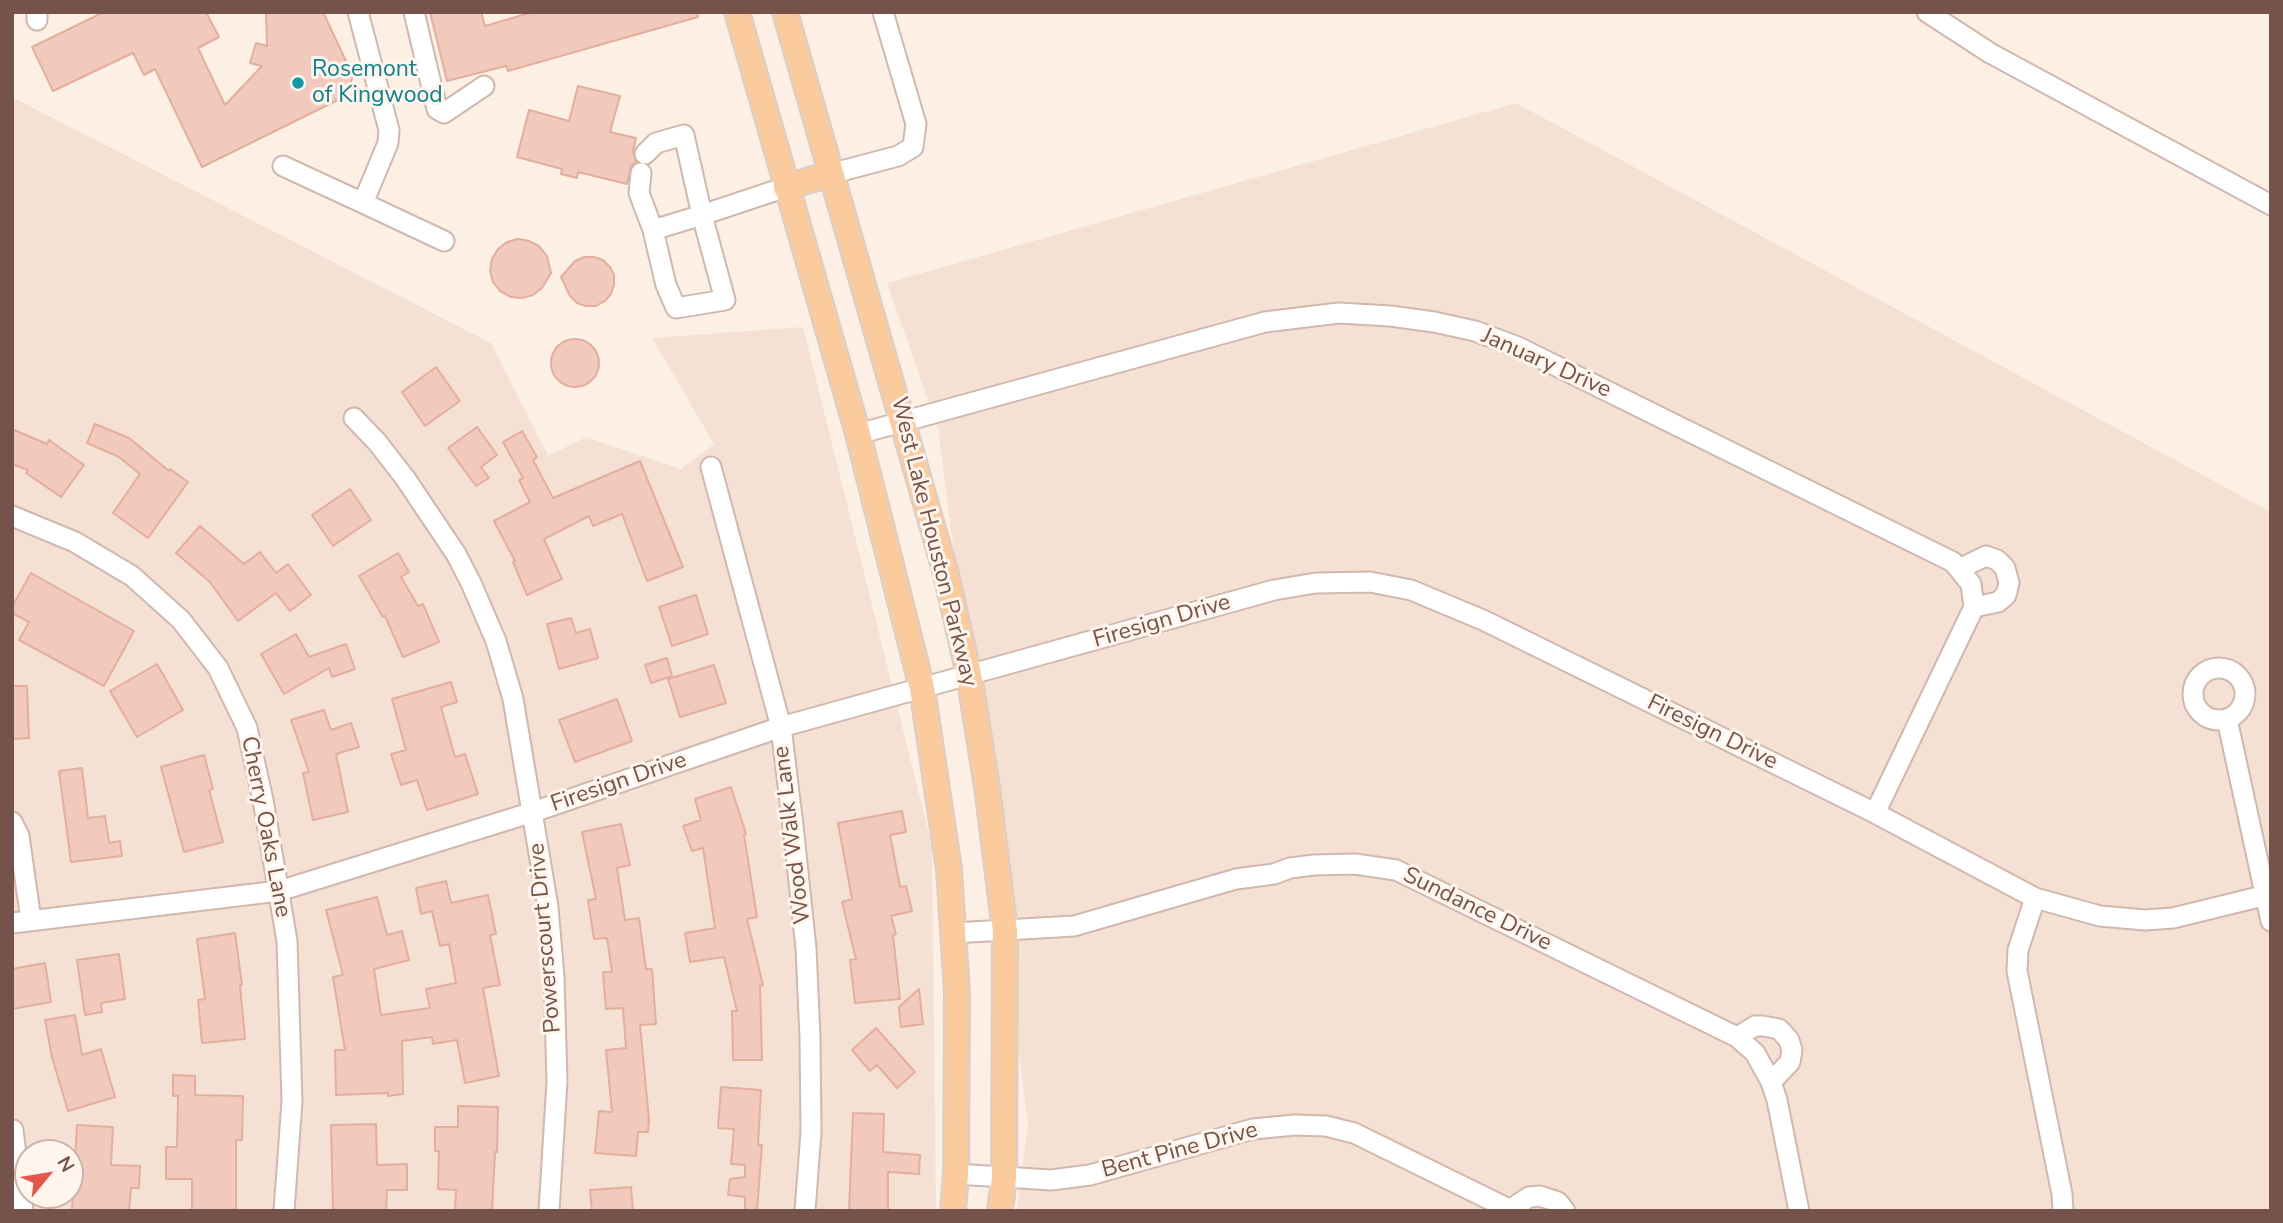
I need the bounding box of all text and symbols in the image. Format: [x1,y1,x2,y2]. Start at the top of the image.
place label: Rosemont of Kingwood [312,56,443,110]
marker: Rosemont of Kingwood [290,75,306,91]
street label: January Drive [1477,323,1615,405]
street label: West Lake Houston Parkway [884,394,982,690]
street label: Firesign Drive [1090,589,1234,655]
street label: Firesign Drive [1642,690,1782,776]
street label: Cherry Oaks Lane [234,734,296,920]
street label: Wood Walk Lane [768,744,818,926]
street label: Firesign Drive [548,747,690,819]
street label: Powerscourt Drive [524,842,568,1034]
street label: Sundance Drive [1398,862,1556,958]
street label: Bent Pine Drive [1099,1117,1261,1185]
north arrow [14,1139,84,1209]
text: N [51,1152,80,1177]

